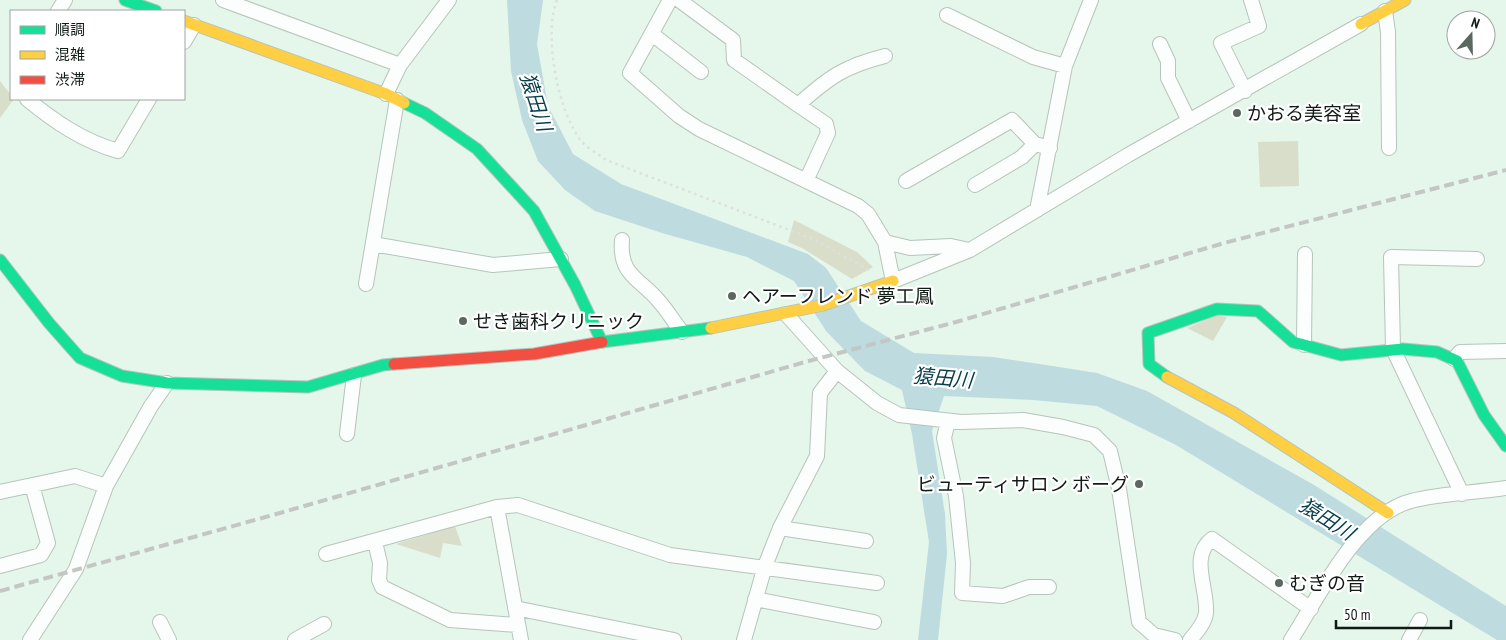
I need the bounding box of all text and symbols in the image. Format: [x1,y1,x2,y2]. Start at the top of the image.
legend [10,10,185,100]
north arrow [1446,10,1496,60]
text: N [1469,13,1482,33]
text: 順調 [55,20,85,39]
text: 混雑 [55,45,85,64]
water label: 猿田川 [514,69,558,136]
text: 渋滞 [55,70,85,89]
place label: かおる美容室 [1247,101,1361,125]
marker: かおる美容室 [1231,107,1243,119]
place label: ヘアーフレンド 夢工鳳 [742,284,934,308]
marker: ヘアーフレンド 夢工鳳 [726,290,738,302]
place label: せき歯科クリニック [473,309,644,333]
marker: せき歯科クリニック [457,315,469,327]
water label: 猿田川 [912,362,976,394]
place label: ビューティサロン ボーグ [917,472,1129,496]
marker: ビューティサロン ボーグ [1133,478,1145,490]
water label: 猿田川 [1295,492,1361,547]
place label: むぎの音 [1289,571,1365,595]
marker: むぎの音 [1273,577,1285,589]
scale bar [1336,598,1451,630]
text: 50 m [1344,605,1370,624]

